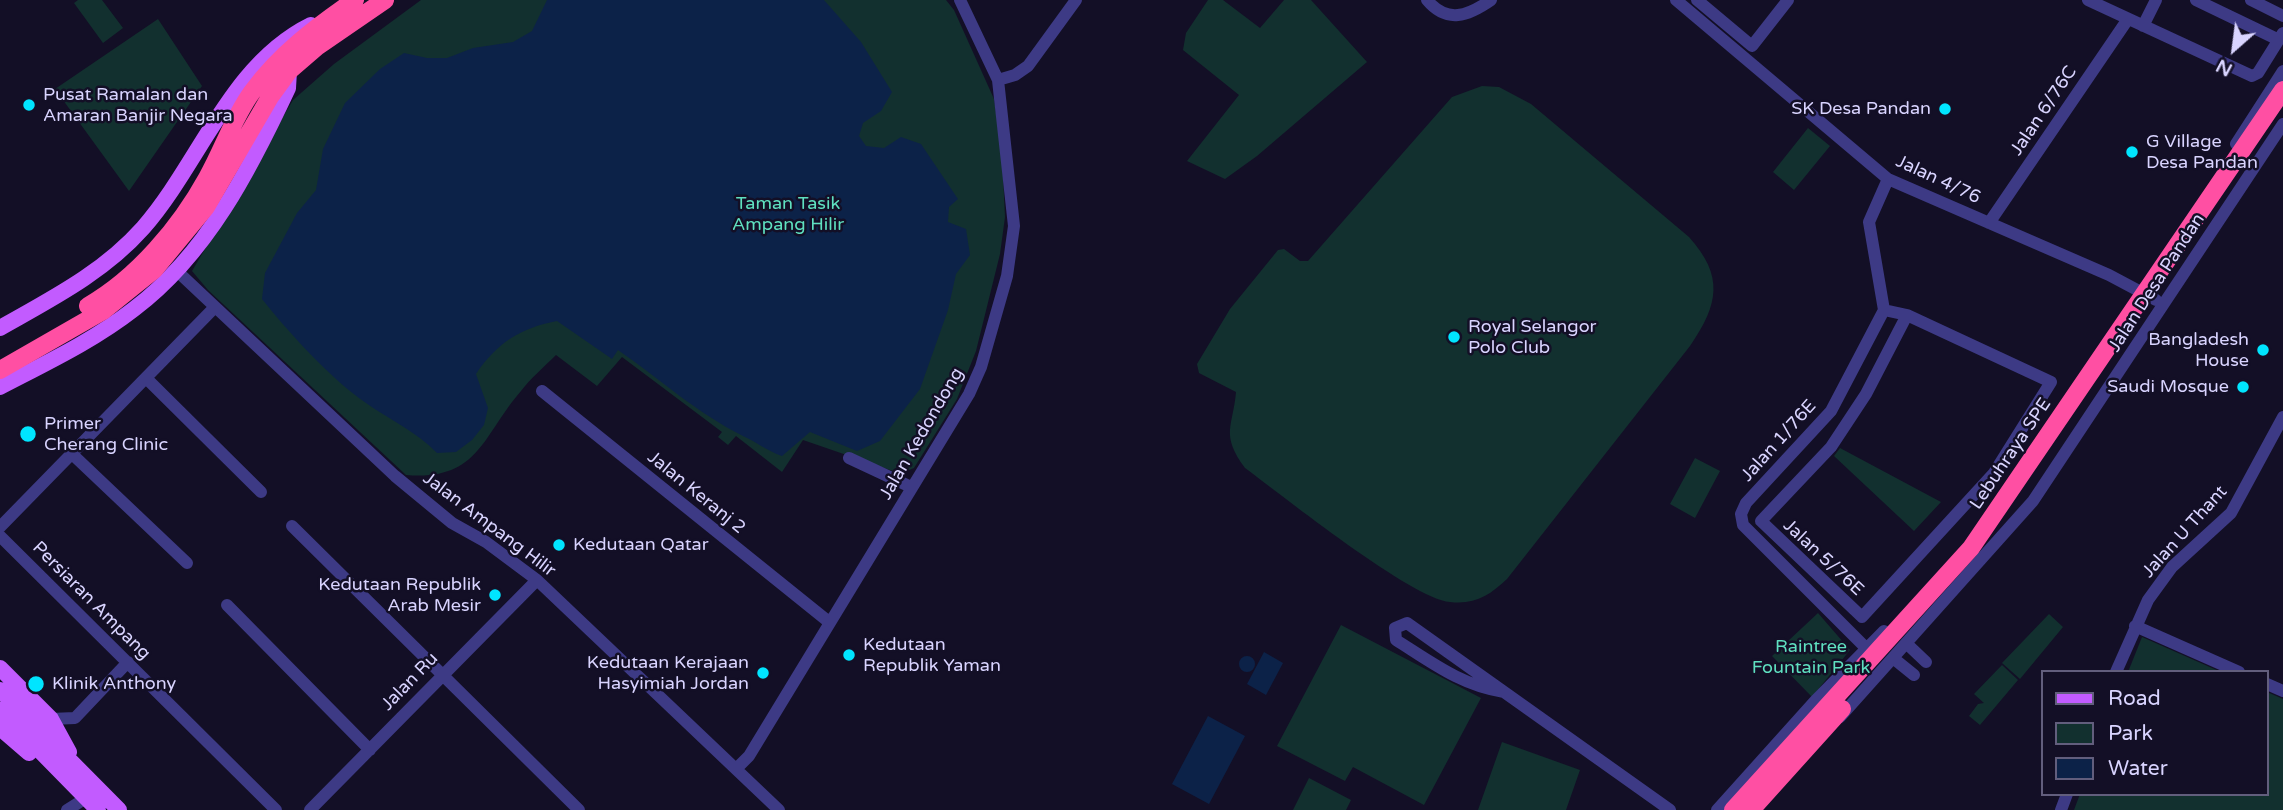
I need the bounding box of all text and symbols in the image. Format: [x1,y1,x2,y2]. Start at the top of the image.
north arrow [2199,14,2269,84]
text: N [2212,54,2236,81]
street label: Jalan 6/76C [2006,62,2082,160]
place label: Pusat Ramalan dan Amaran Banjir Negara [43,84,233,126]
marker: Pusat Ramalan dan Amaran Banjir Negara [21,97,37,113]
place label: SK Desa Pandan [1791,98,1931,120]
marker: SK Desa Pandan [1937,101,1953,117]
place label: G Village Desa Pandan [2146,131,2258,174]
marker: G Village Desa Pandan [2124,144,2140,160]
street label: Jalan 4/76 [1892,151,1984,209]
park label: Taman Tasik Ampang Hilir [732,193,844,235]
street label: Jalan Desa Pandan [2104,210,2210,356]
place label: Royal Selangor Polo Club [1468,316,1597,358]
marker: Royal Selangor Polo Club [1446,329,1462,345]
place label: Bangladesh House [2148,329,2249,372]
marker: Bangladesh House [2255,342,2271,358]
street label: Jalan Kedondong [875,364,969,504]
place label: Saudi Mosque [2107,376,2229,398]
marker: Saudi Mosque [2235,379,2251,395]
street label: Lebuhraya SPE [1966,394,2056,514]
street label: Jalan 1/76E [1737,396,1821,486]
place label: Primer Cherang Clinic [44,413,168,456]
marker: Primer Cherang Clinic [18,424,38,444]
street label: Jalan Keranj 2 [643,447,749,539]
street label: Jalan Ampang Hilir [418,468,560,582]
street label: Jalan U Thant [2138,481,2232,583]
street label: Jalan 5/76E [1778,515,1868,601]
place label: Kedutaan Qatar [573,534,709,556]
street label: Persiaran Ampang [27,537,155,665]
marker: Kedutaan Qatar [551,537,567,553]
place label: Kedutaan Republik Arab Mesir [318,574,481,616]
marker: Kedutaan Republik Arab Mesir [487,587,503,603]
place label: Kedutaan Republik Yaman [863,634,1001,676]
park label: Raintree Fountain Park [1752,636,1870,678]
marker: Kedutaan Republik Yaman [841,647,857,663]
street label: Jalan Ru [377,648,443,716]
place label: Kedutaan Kerajaan Hasyimiah Jordan [587,652,749,694]
marker: Kedutaan Kerajaan Hasyimiah Jordan [755,665,771,681]
legend [2042,670,2269,796]
place label: Klinik Anthony [52,673,176,695]
marker: Klinik Anthony [26,674,46,694]
text: Road [2108,686,2161,711]
text: Park [2108,721,2153,746]
text: Water [2108,756,2168,781]

